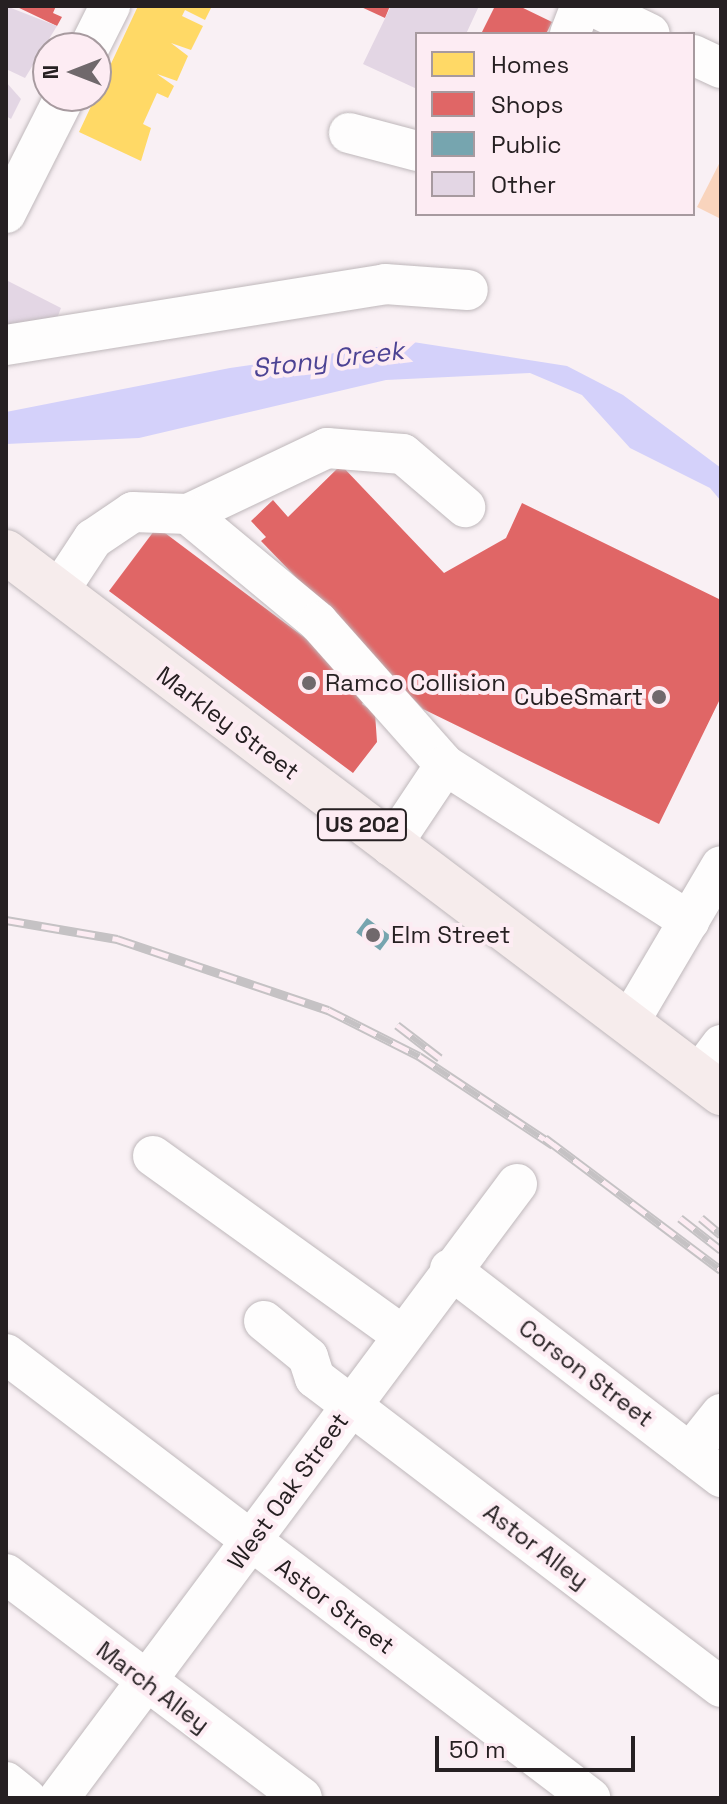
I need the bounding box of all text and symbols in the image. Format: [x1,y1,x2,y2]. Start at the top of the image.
north arrow [32,32,112,112]
legend [415,32,695,216]
text: Homes [491,49,569,80]
text: N [36,65,64,79]
text: Shops [491,89,563,120]
text: Public [491,129,562,160]
text: Other [491,169,556,200]
water label: Stony Creek [250,335,406,385]
street label: Markley Street [151,660,305,786]
place label: Ramco Collision [325,669,506,697]
marker: Ramco Collision [300,674,318,692]
place label: CubeSmart [514,683,643,711]
marker: CubeSmart [650,688,668,706]
road number: US 202 [316,807,408,843]
place label: Elm Street [391,921,511,949]
marker: Elm Street [362,924,384,946]
street label: Corson Street [513,1313,659,1433]
street label: West Oak Street [221,1407,355,1575]
street label: Astor Alley [478,1497,594,1595]
street label: Astor Street [270,1552,400,1660]
street label: March Alley [91,1635,215,1739]
scale bar [439,1720,639,1770]
text: 50 m [449,1734,506,1765]

